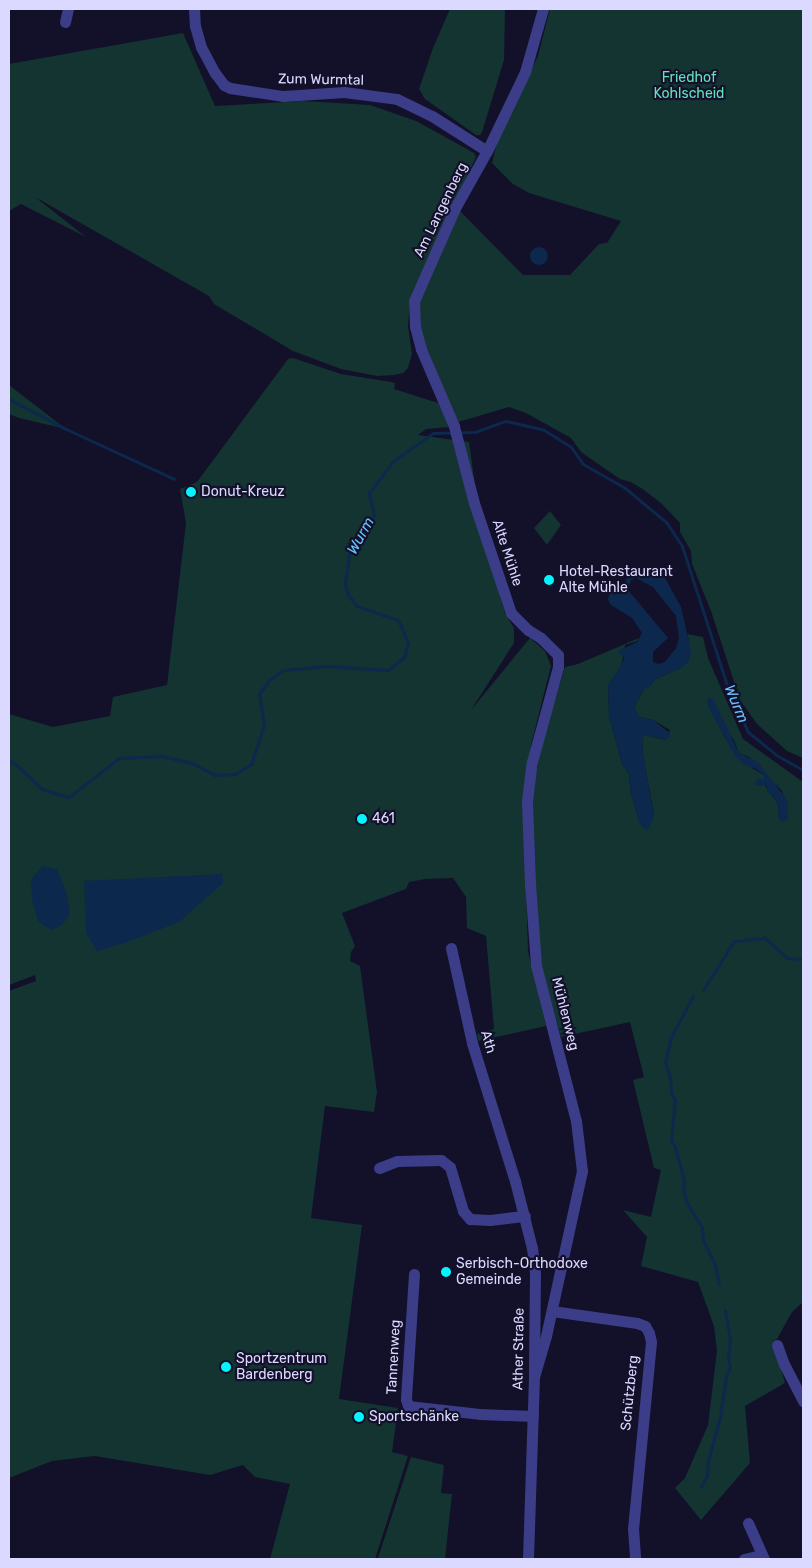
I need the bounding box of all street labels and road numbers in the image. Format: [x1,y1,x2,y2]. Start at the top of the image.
street label: Zum Wurmtal [278,71,364,89]
street label: Am Langenberg [411,160,471,260]
street label: Alte Mühle [488,518,526,588]
street label: Mühlenweg [548,976,582,1052]
street label: Ath [477,1029,499,1055]
street label: Ather Straße [510,1307,528,1391]
street label: Tannenweg [384,1319,404,1395]
street label: Schützberg [618,1354,642,1432]

